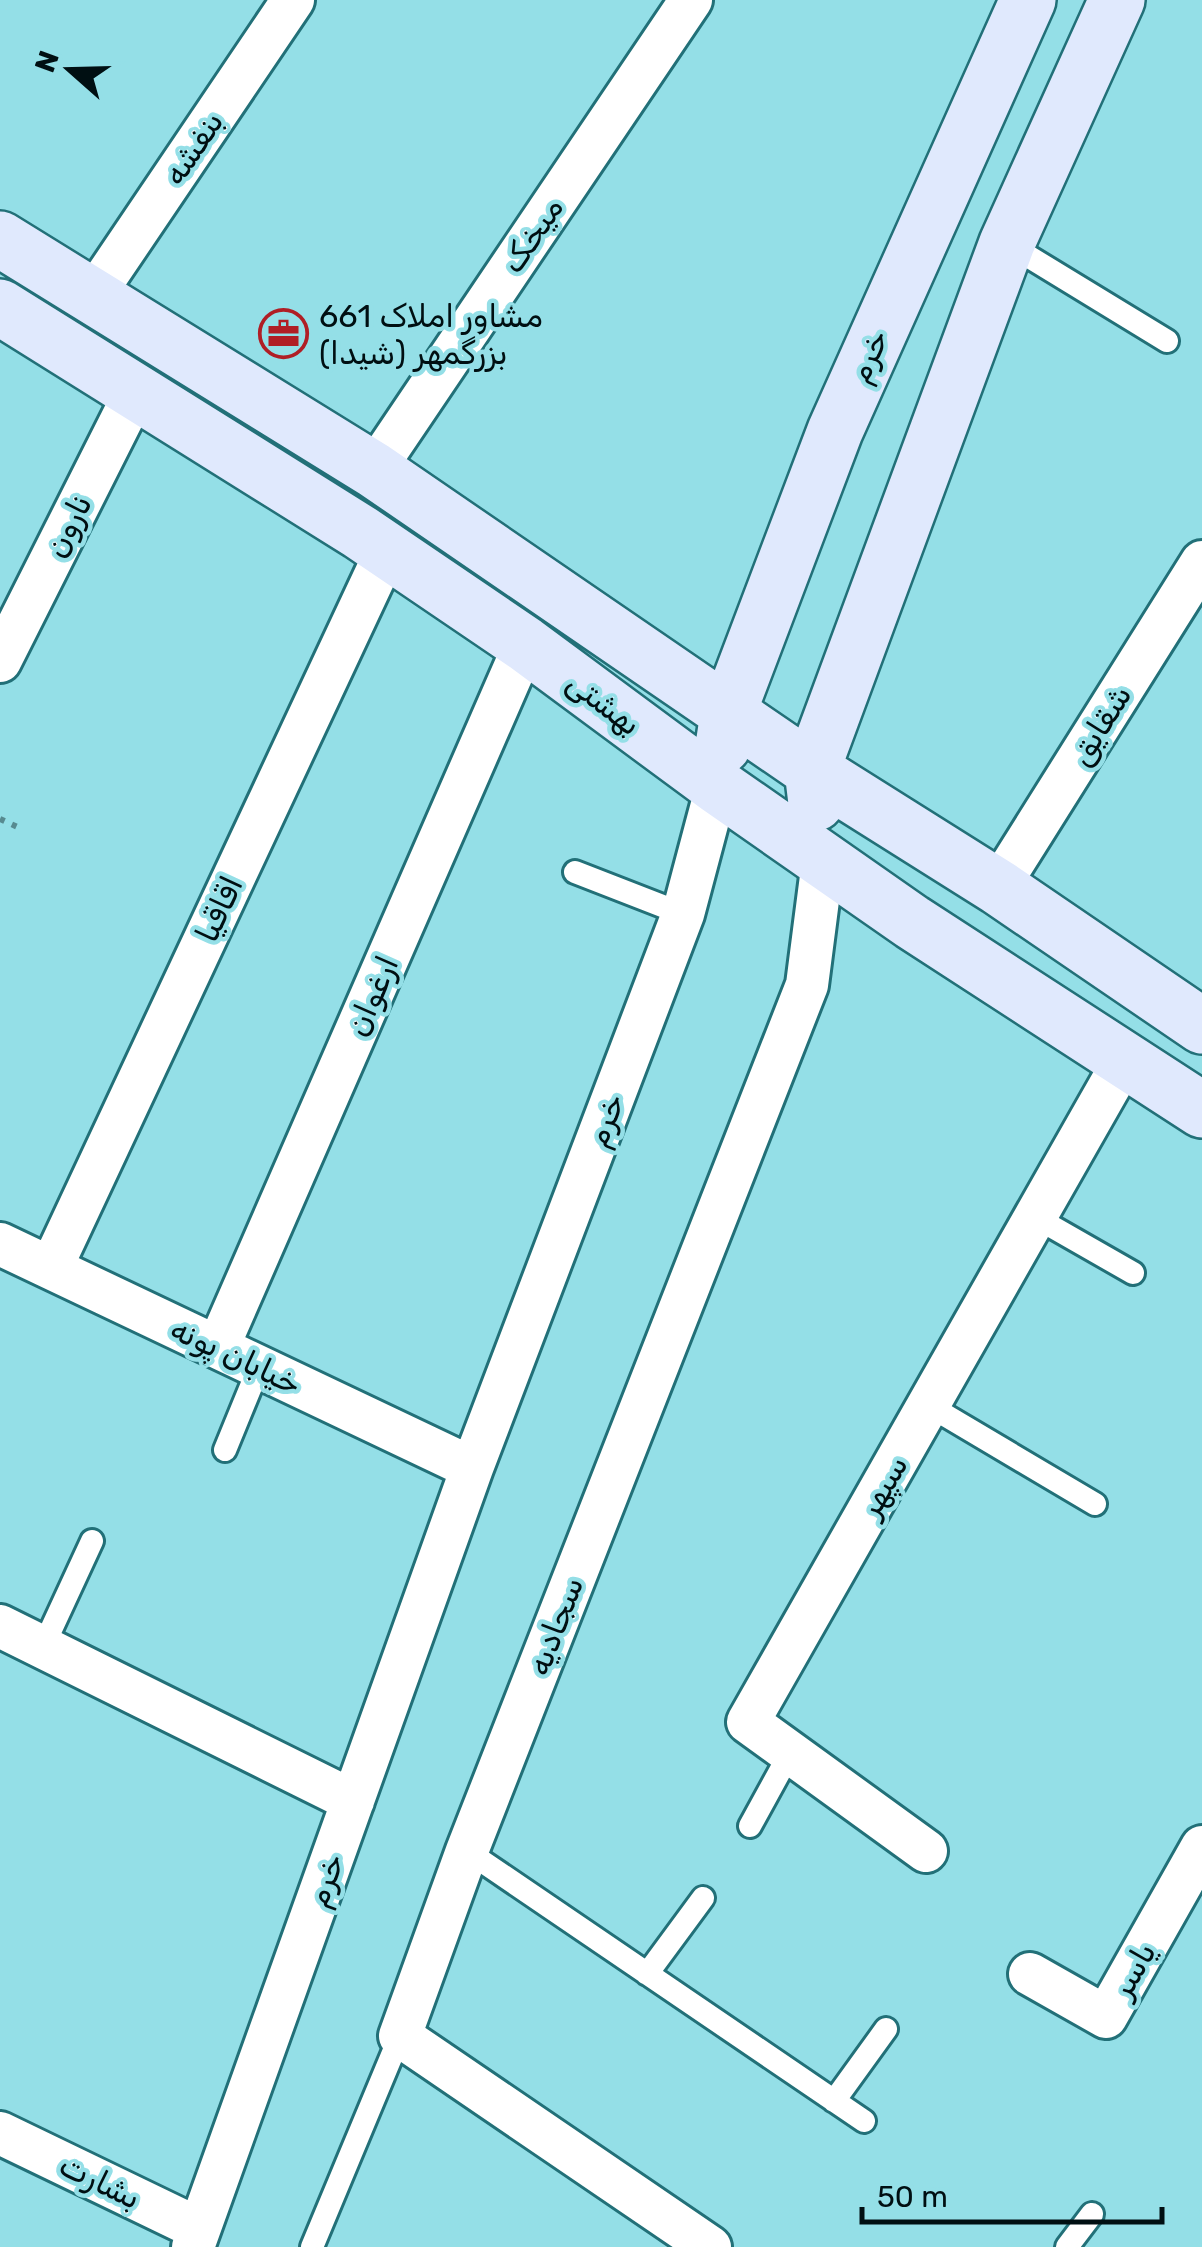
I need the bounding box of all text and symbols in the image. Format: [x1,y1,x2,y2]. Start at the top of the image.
north arrow [20,20,120,120]
text: N [28,47,66,77]
street label: بنفشه [155,104,231,192]
street label: میخک [493,190,571,280]
place label: مشاور املاک 661 بزرگمهر (شیدا) [319,297,543,372]
office icon: مشاور املاک 661 بزرگمهر (شیدا) [258,308,310,360]
street label: خرم [840,324,898,389]
street label: نارون [36,488,100,564]
street label: بهشتی [559,663,649,743]
street label: شقایق [1061,678,1139,772]
street label: اقاقیا [187,870,251,948]
street label: ارغوان [338,950,406,1042]
street label: خرم [578,1088,634,1153]
street label: خیابان پونه [164,1309,307,1405]
street label: سپهر [849,1448,917,1526]
street label: سجادیه [519,1571,591,1681]
street label: خرم [298,1848,354,1913]
street label: یاسر [1101,1936,1164,2006]
street label: بشارت [53,2145,147,2217]
scale bar [862,2162,1162,2224]
text: 50 m [877,2179,948,2215]

